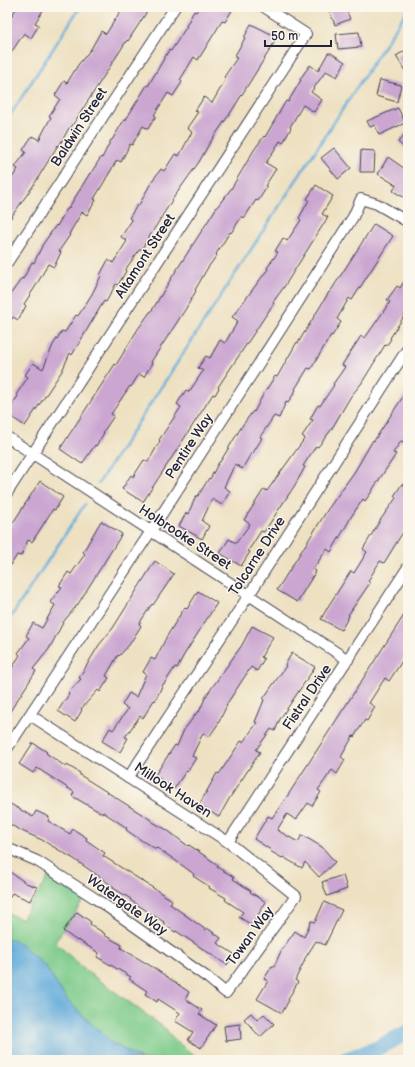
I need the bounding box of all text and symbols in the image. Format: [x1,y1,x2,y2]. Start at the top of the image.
scale bar [265,22,331,48]
text: 50 m [271,29,298,44]
street label: Baldwin Street [47,84,111,170]
street label: Altamont Street [111,210,179,301]
street label: Pentire Way [162,410,217,482]
street label: Holbrooke Street [136,501,235,574]
street label: Tolcarne Drive [225,513,289,599]
street label: Fistral Drive [279,661,335,733]
street label: Millook Haven [131,759,215,821]
street label: Watergate Way [83,871,171,939]
street label: Towan Way [223,902,278,969]

